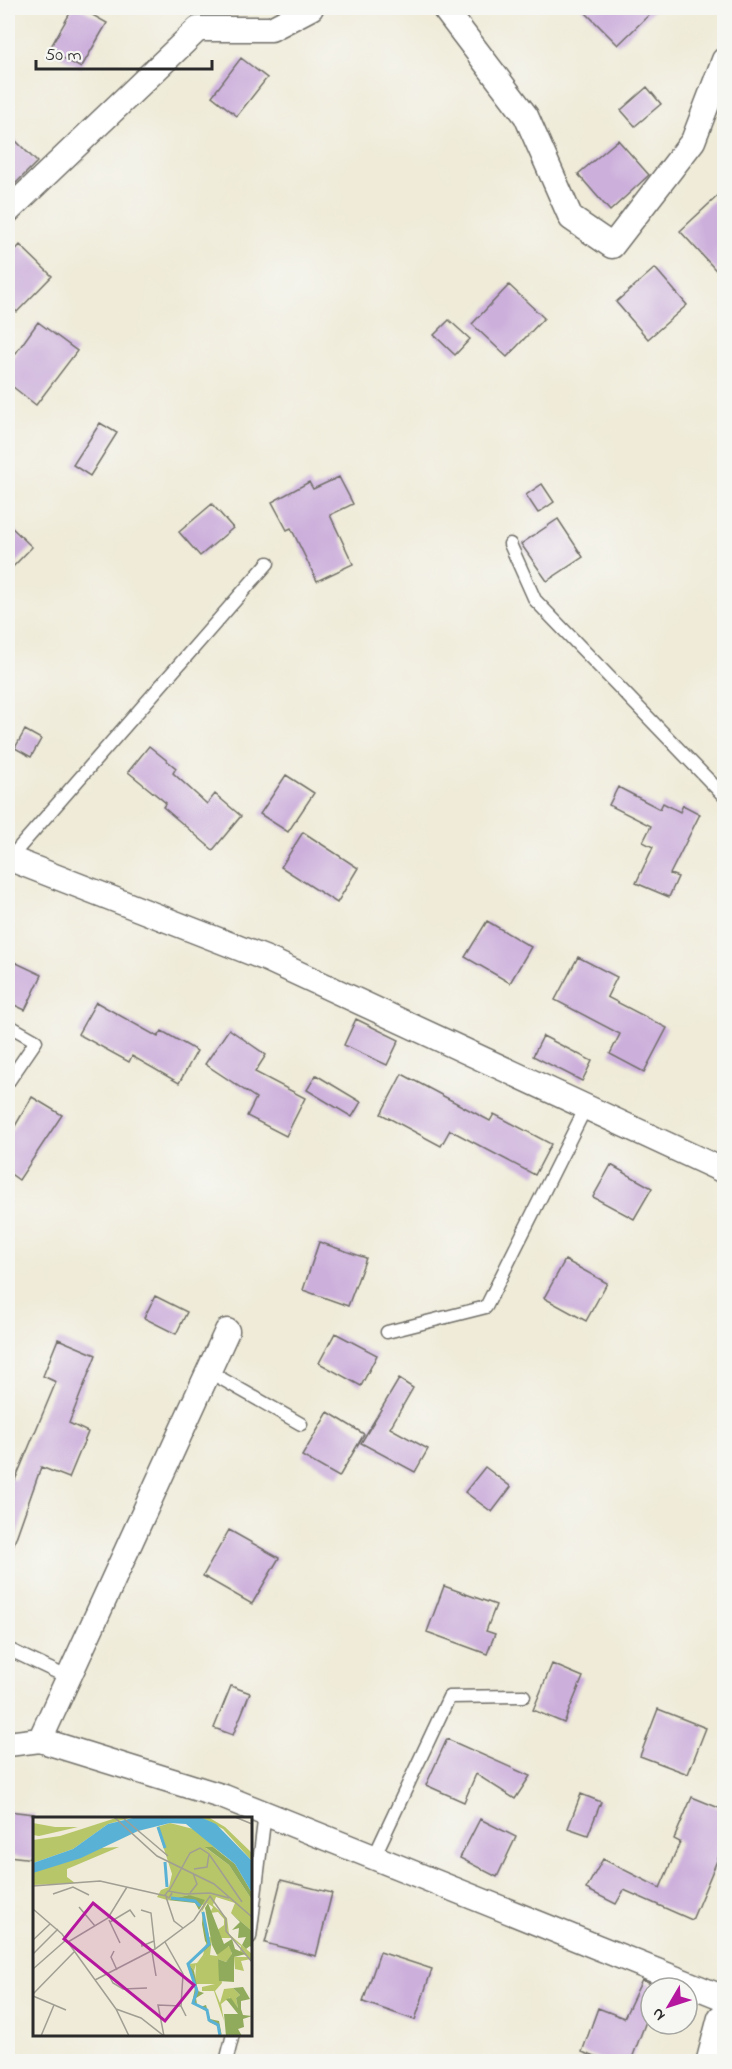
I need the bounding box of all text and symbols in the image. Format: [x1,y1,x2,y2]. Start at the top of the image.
scale bar [36,33,212,71]
text: 50 m [45,43,82,69]
inset map [33,1817,252,2036]
north arrow [639,1976,699,2036]
text: N [646,2002,672,2026]

